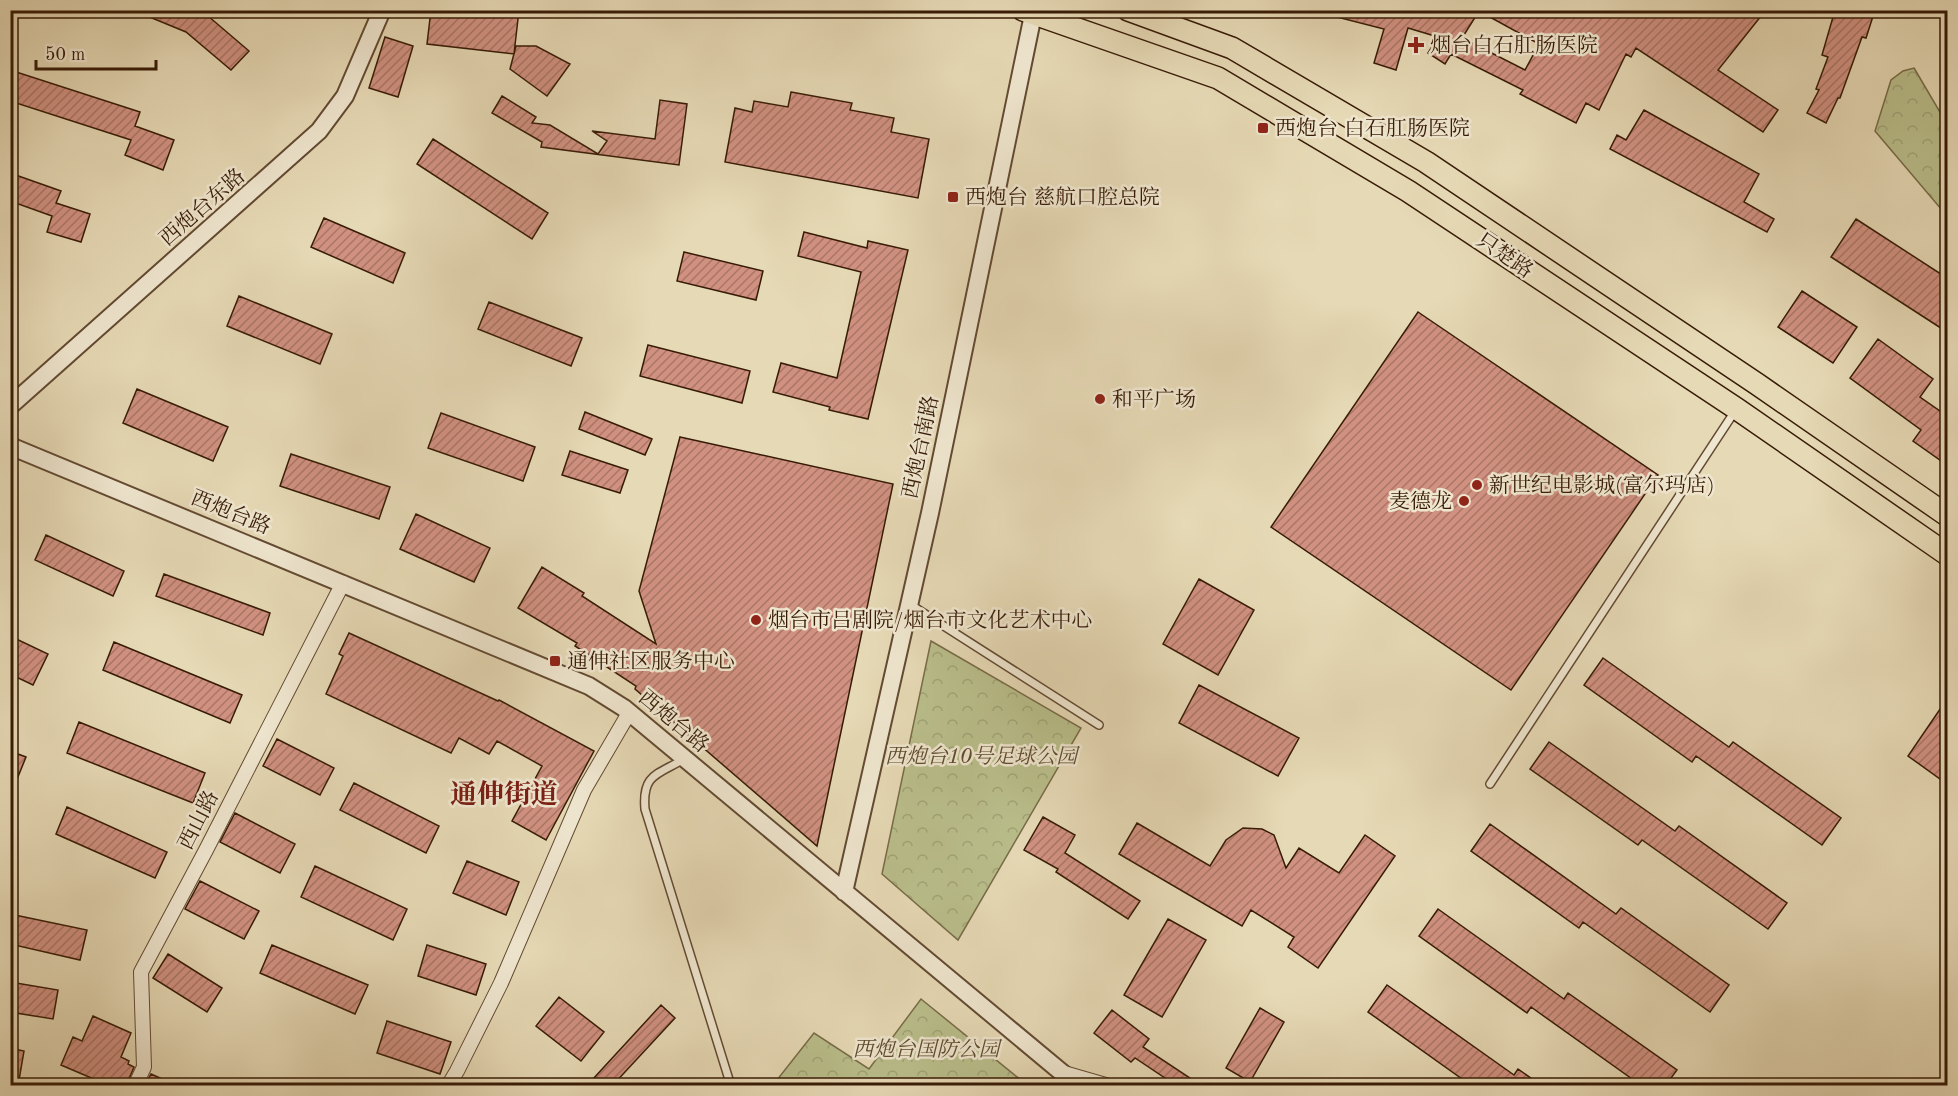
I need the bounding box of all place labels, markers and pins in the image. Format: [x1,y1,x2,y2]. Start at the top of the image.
place label: 烟台白石肛肠医院 [1430,34,1598,57]
marker: 烟台白石肛肠医院 [1407,36,1425,54]
place label: 西炮台 白石肛肠医院 [1275,117,1470,140]
marker: 西炮台 白石肛肠医院 [1256,121,1270,135]
place label: 西炮台 慈航口腔总院 [965,186,1160,209]
marker: 西炮台 慈航口腔总院 [946,190,960,204]
place label: 和平广场 [1112,388,1196,411]
marker: 和平广场 [1093,392,1107,406]
place label: 新世纪电影城(富尔玛店) [1489,474,1715,497]
marker: 新世纪电影城(富尔玛店) [1470,478,1484,492]
place label: 麦德龙 [1389,490,1452,513]
marker: 麦德龙 [1457,494,1471,508]
place label: 烟台市吕剧院/烟台市文化艺术中心 [768,609,1092,632]
marker: 烟台市吕剧院/烟台市文化艺术中心 [749,613,763,627]
place label: 通伸社区服务中心 [567,650,735,673]
marker: 通伸社区服务中心 [548,654,562,668]

